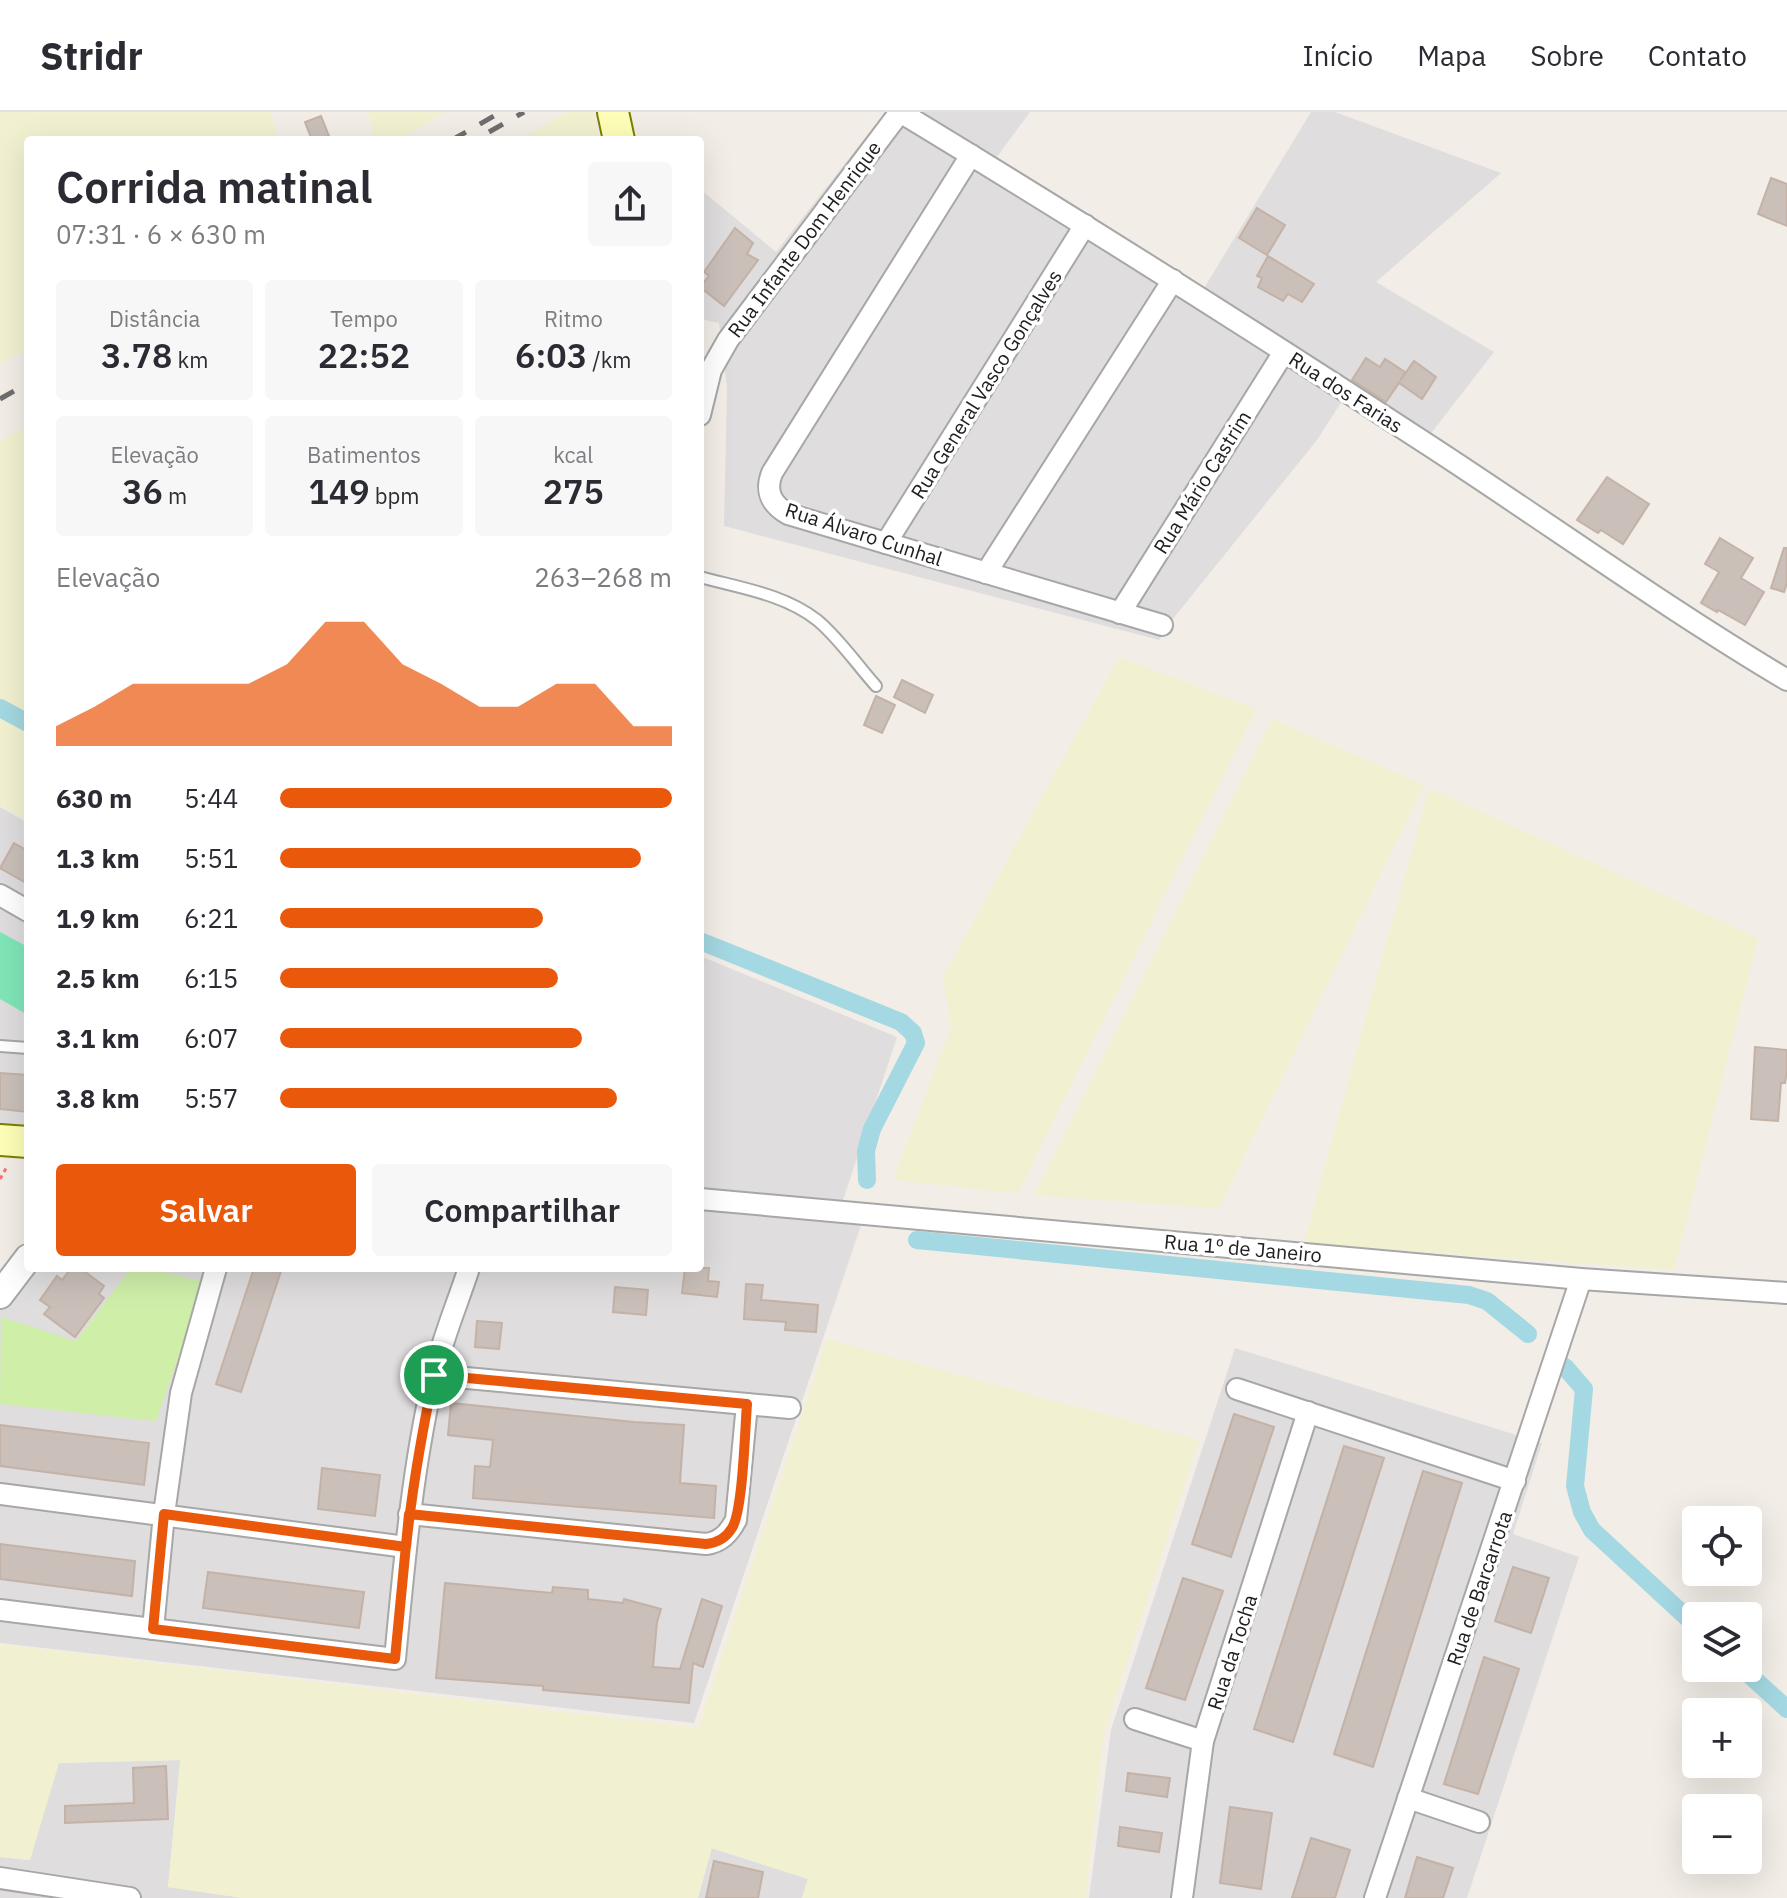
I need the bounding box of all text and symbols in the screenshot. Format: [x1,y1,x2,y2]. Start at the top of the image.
text: Stridr [40,31,143,80]
text: Início [1302,37,1373,74]
text: Mapa [1417,37,1486,74]
text: Sobre [1530,37,1604,74]
text: Contato [1648,37,1747,74]
street label: Rua Infante Dom Henrique [721,135,887,343]
text: Corrida matinal [56,158,373,215]
button: share [588,162,672,246]
text: 07:31 · 6 × 630 m [56,217,266,251]
street label: Rua General Vasco Gonçalves [904,264,1068,504]
text: Distância [109,304,200,333]
text: Tempo [330,304,398,333]
text: Ritmo [544,304,603,333]
text: 3.78 [101,333,172,377]
text: 22:52 [318,333,410,377]
text: 6:03 [515,333,587,377]
text: km [172,345,208,374]
text: /km [587,345,632,374]
street label: Rua dos Farias [1284,345,1408,439]
street label: Rua Mário Castrim [1147,405,1257,559]
text: Elevação [111,440,199,469]
text: Batimentos [307,440,421,469]
text: kcal [553,440,593,469]
text: 36 [122,469,163,513]
text: 149 [308,469,370,513]
text: 275 [543,469,604,513]
text: m [163,481,187,510]
text: bpm [370,481,420,510]
street label: Rua Álvaro Cunhal [782,496,946,572]
text: Elevação [56,560,160,594]
text: 263–268 m [534,560,672,594]
text: 630 m [56,781,132,815]
text: 5:44 [184,781,238,815]
text: 1.3 km [56,841,140,875]
text: 5:51 [184,841,238,875]
text: 1.9 km [56,901,140,935]
text: 6:21 [184,901,238,935]
text: 2.5 km [56,961,140,995]
text: 6:15 [184,961,238,995]
text: 3.1 km [56,1021,140,1055]
text: 6:07 [184,1021,238,1055]
text: 3.8 km [56,1081,140,1115]
text: 5:57 [184,1081,238,1115]
button: Salvar [56,1164,356,1256]
button: Compartilhar [372,1164,672,1256]
street label: Rua 1º de Janeiro [1163,1228,1323,1268]
pin [400,1341,468,1409]
icon: arrive [412,1353,456,1397]
map controls [1682,1506,1762,1874]
button: locate [1682,1506,1762,1586]
street label: Rua de Barcarrota [1440,1507,1518,1669]
street label: Rua da Tocha [1201,1590,1263,1713]
button: layers [1682,1602,1762,1682]
button: + [1682,1698,1762,1778]
button: − [1682,1794,1762,1874]

